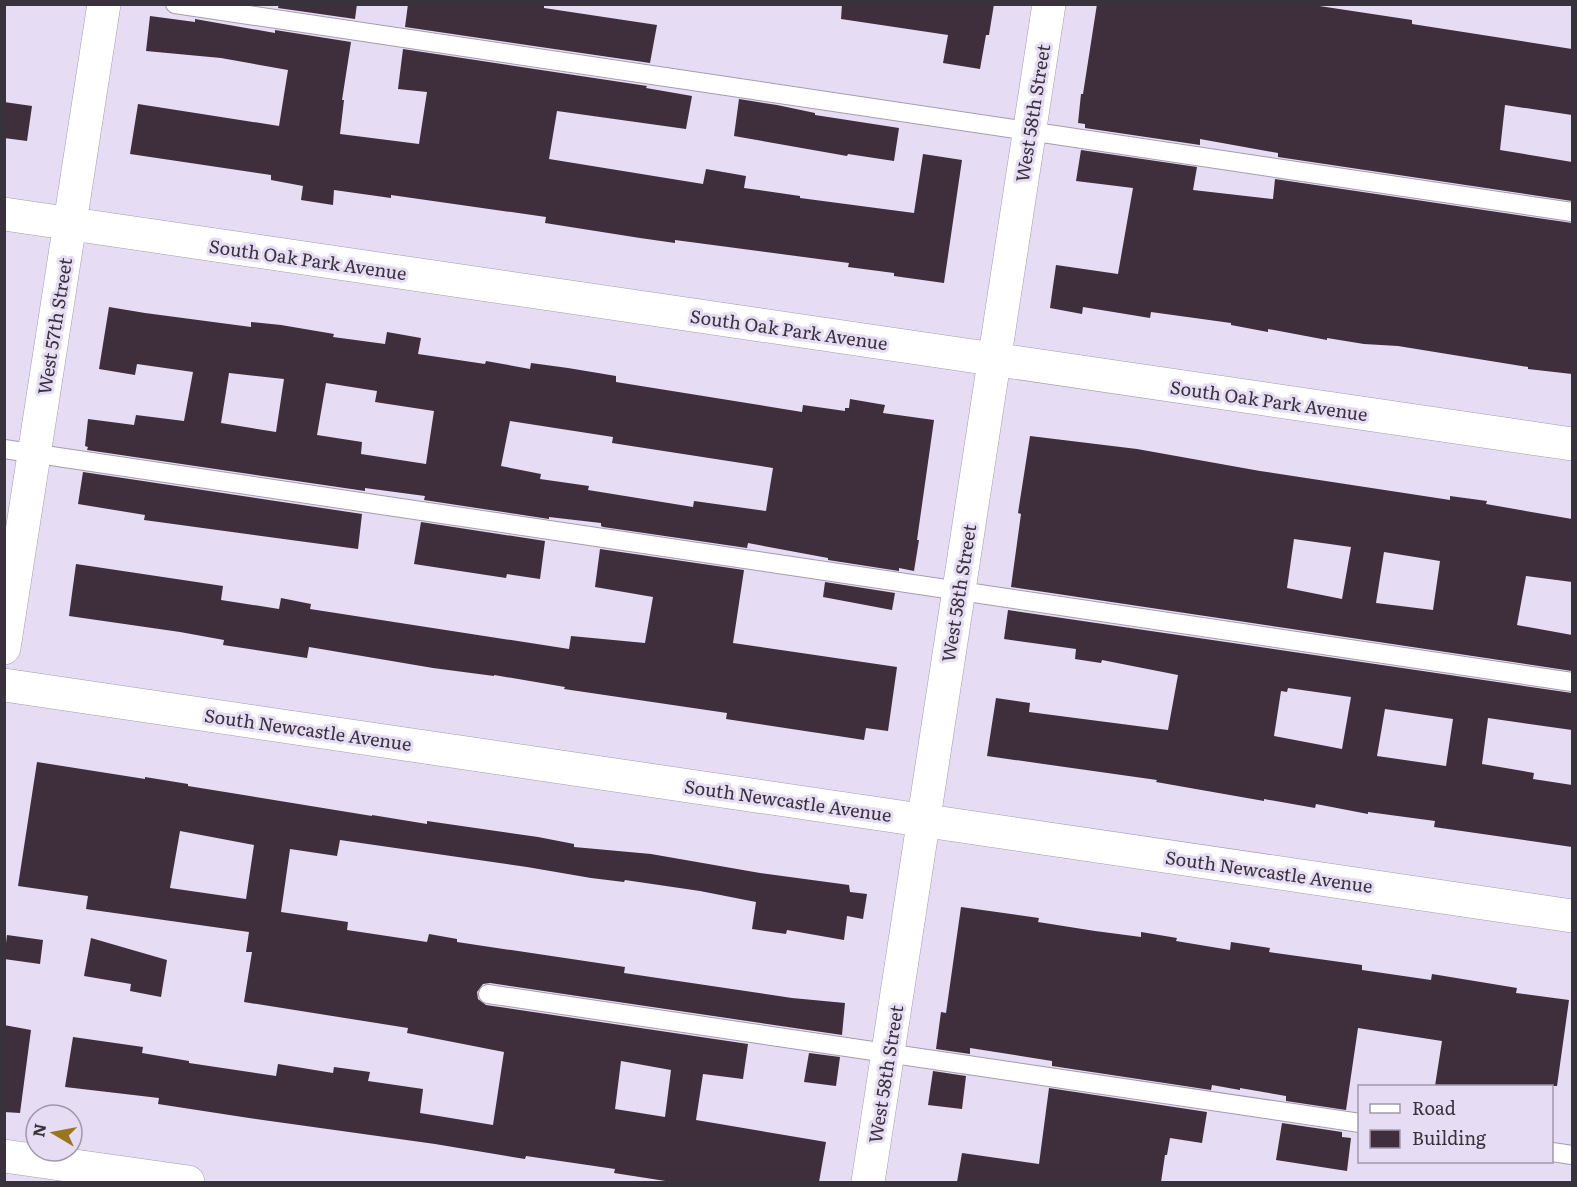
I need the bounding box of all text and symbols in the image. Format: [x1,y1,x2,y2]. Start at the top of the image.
street label: West 58th Street [1008,41,1056,184]
street label: South Oak Park Avenue [208,232,408,286]
street label: West 57th Street [30,255,78,396]
street label: South Oak Park Avenue [689,302,889,356]
street label: South Oak Park Avenue [1169,373,1369,427]
street label: West 58th Street [934,521,982,664]
street label: South Newcastle Avenue [203,701,413,757]
street label: South Newcastle Avenue [683,772,893,828]
street label: South Newcastle Avenue [1164,843,1374,899]
street label: West 58th Street [861,1002,909,1145]
legend [1358,1085,1553,1163]
text: Road [1412,1094,1456,1121]
north arrow [24,1103,84,1163]
text: N [25,1122,51,1139]
text: Building [1412,1124,1487,1151]

